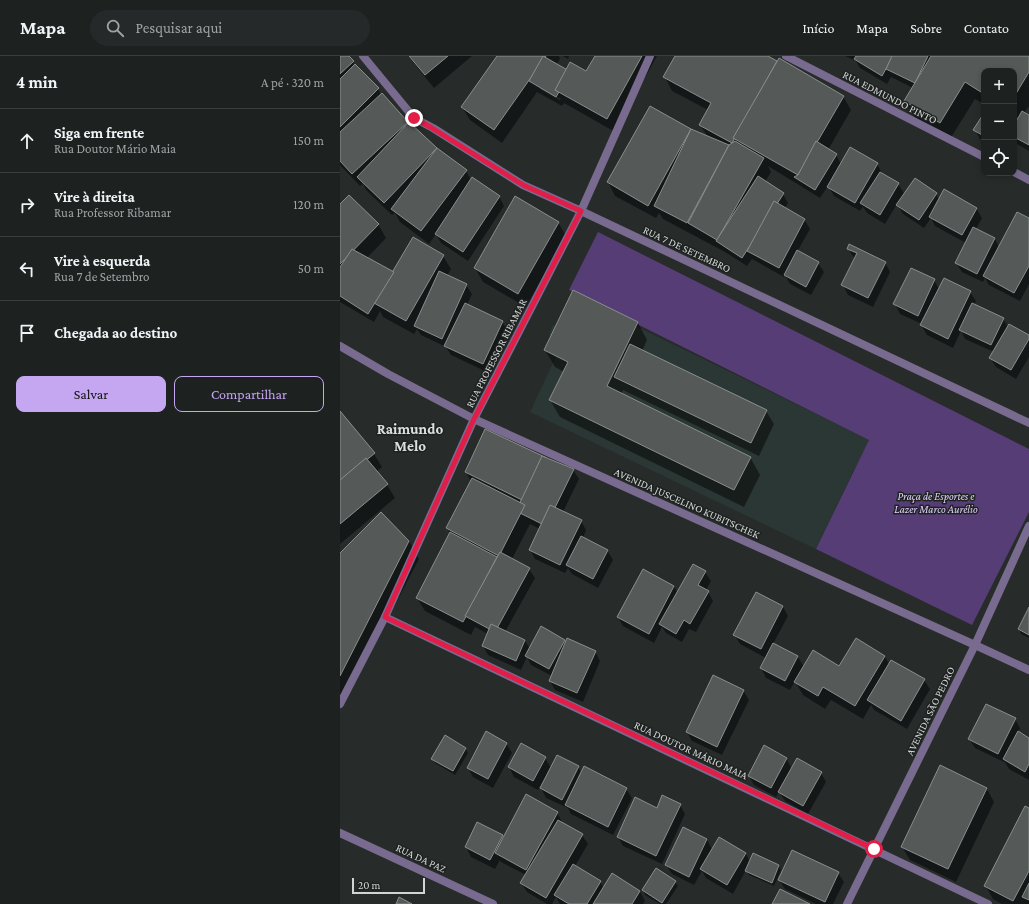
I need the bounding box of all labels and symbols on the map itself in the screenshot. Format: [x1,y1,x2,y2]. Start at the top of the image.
street label: RUA EDMUNDO PINTO [841,68,939,126]
route end [405,109,423,127]
street label: RUA 7 DE SETEMBRO [641,223,733,275]
street label: RUA PROFESSOR RIBAMAR [463,296,529,409]
district label: Raimundo Melo [377,421,443,454]
street label: AVENIDA JUSCELINO KUBITSCHEK [612,465,762,542]
park label: Praça de Esportes e Lazer Marco Aurélio [894,490,978,515]
street label: AVENIDA SÃO PEDRO [903,665,957,757]
street label: RUA DOUTOR MÁRIO MAIA [632,718,750,782]
route start [865,840,883,858]
street label: RUA DA PAZ [394,841,448,875]
scale bar [352,876,425,895]

